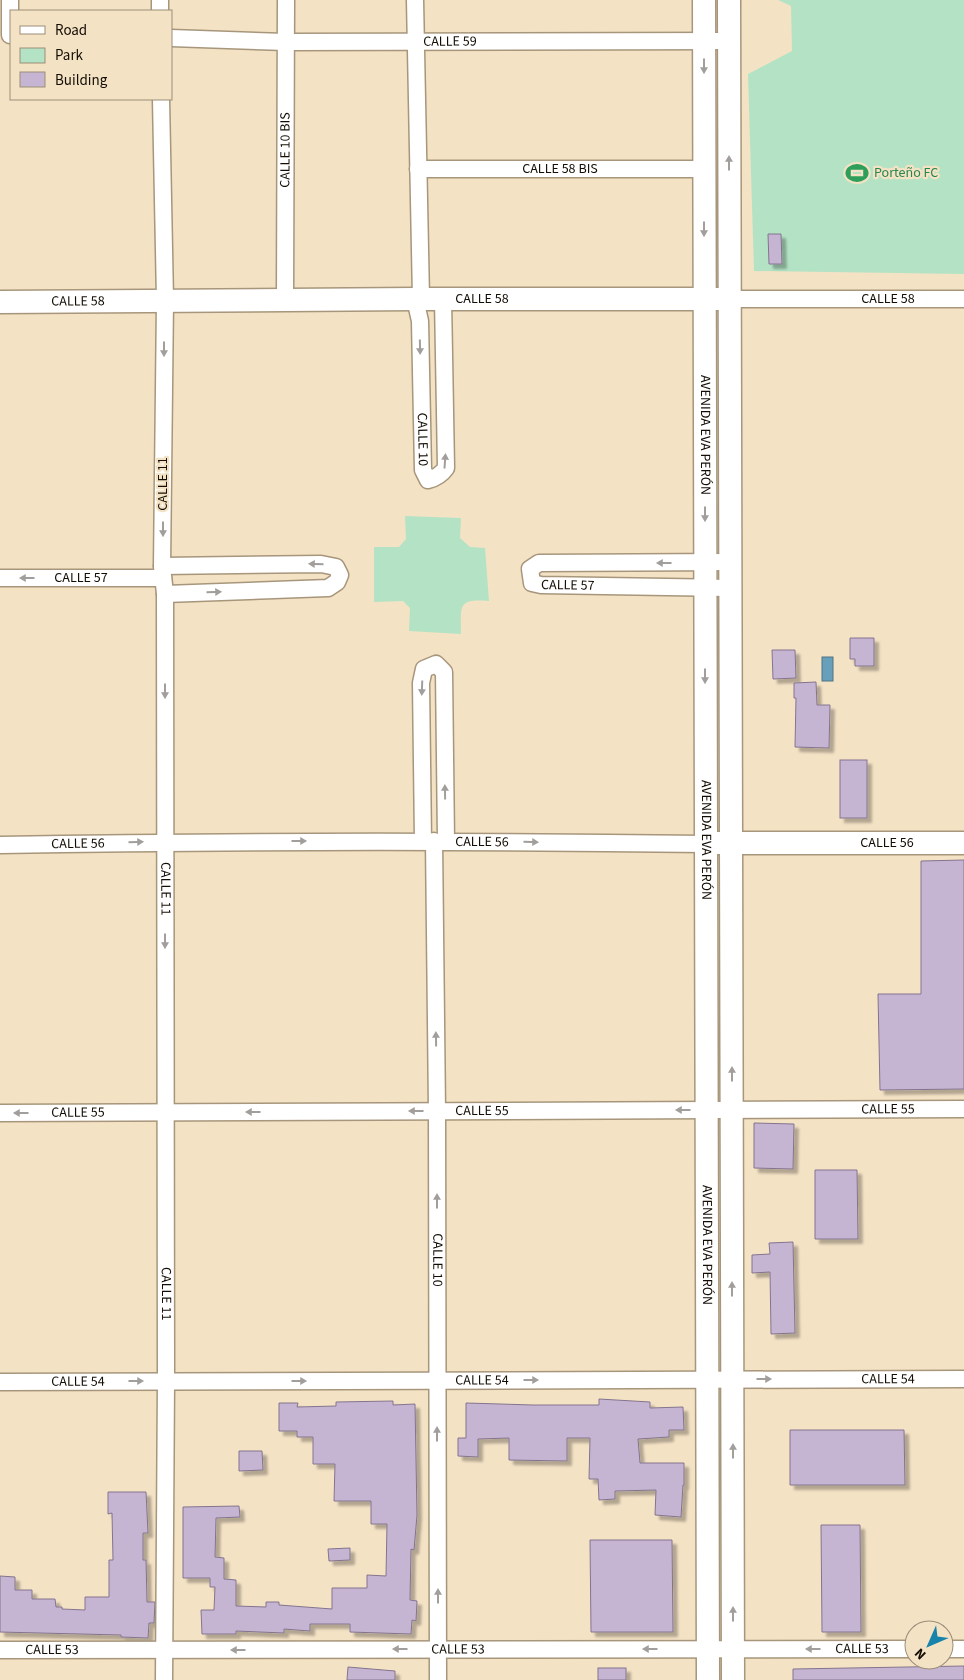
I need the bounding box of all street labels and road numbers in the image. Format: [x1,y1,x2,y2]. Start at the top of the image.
street label: CALLE 59 [423,32,477,52]
street label: CALLE 10 BIS [275,112,296,188]
street label: CALLE 58 BIS [522,159,598,179]
street label: CALLE 58 [455,289,509,309]
street label: CALLE 58 [861,289,915,309]
street label: CALLE 58 [51,291,105,312]
street label: AVENIDA EVA PERÓN [695,375,715,495]
street label: CALLE 10 [412,413,433,466]
street label: CALLE 11 [153,457,173,511]
street label: CALLE 57 [54,568,108,588]
street label: CALLE 57 [541,575,595,596]
street label: AVENIDA EVA PERÓN [696,780,716,900]
street label: CALLE 56 [455,832,509,852]
street label: CALLE 56 [51,833,105,854]
street label: CALLE 56 [860,833,914,853]
street label: CALLE 11 [155,862,175,916]
street label: CALLE 55 [861,1099,915,1119]
street label: CALLE 55 [455,1101,509,1121]
street label: CALLE 55 [51,1103,105,1123]
street label: AVENIDA EVA PERÓN [697,1185,717,1305]
street label: CALLE 10 [427,1233,447,1287]
street label: CALLE 11 [156,1267,176,1321]
street label: CALLE 54 [861,1369,915,1389]
street label: CALLE 54 [455,1370,509,1391]
street label: CALLE 54 [51,1372,105,1392]
street label: CALLE 53 [431,1639,485,1660]
street label: CALLE 53 [835,1639,889,1659]
street label: CALLE 53 [25,1640,79,1660]

